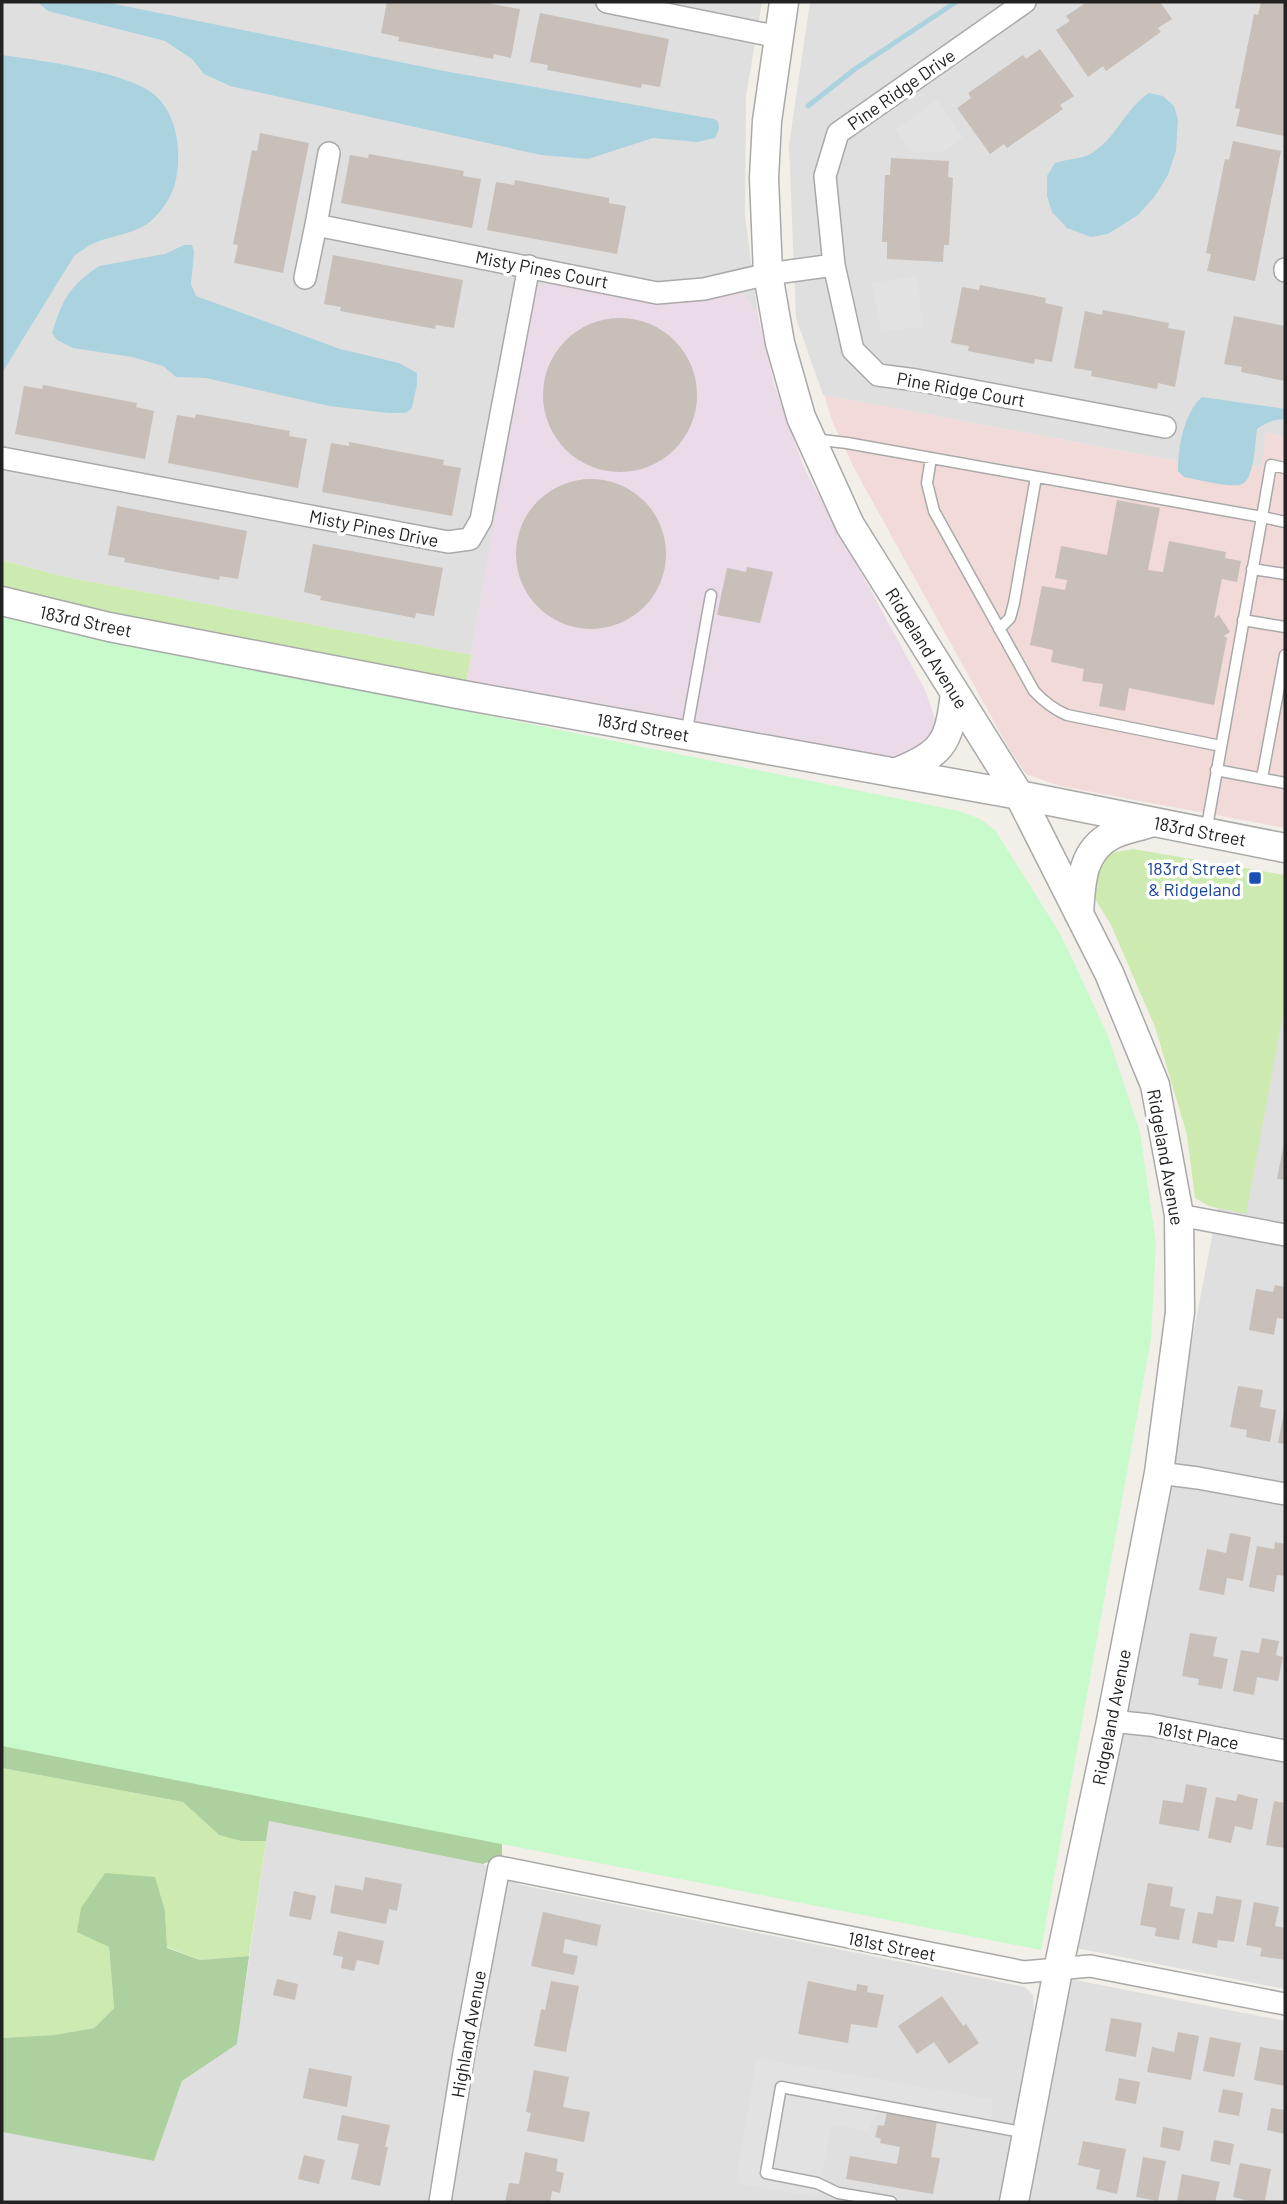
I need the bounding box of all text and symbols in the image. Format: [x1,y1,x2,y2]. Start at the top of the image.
street label: Pine Ridge Drive [843,44,959,134]
street label: Misty Pines Court [474,245,610,293]
street label: Pine Ridge Court [895,367,1027,411]
street label: Misty Pines Drive [308,505,440,551]
street label: Ridgeland Avenue [881,584,973,712]
street label: 183rd Street [38,600,134,642]
street label: 183rd Street [595,708,691,746]
street label: 183rd Street [1152,811,1248,851]
place label: 183rd Street & Ridgeland [1147,857,1241,900]
marker: 183rd Street & Ridgeland [1247,870,1263,886]
street label: Ridgeland Avenue [1143,1087,1189,1227]
street label: Ridgeland Avenue [1087,1647,1135,1787]
street label: 181st Place [1155,1716,1241,1754]
street label: 181st Street [846,1927,938,1965]
street label: Highland Avenue [446,1968,490,2100]

